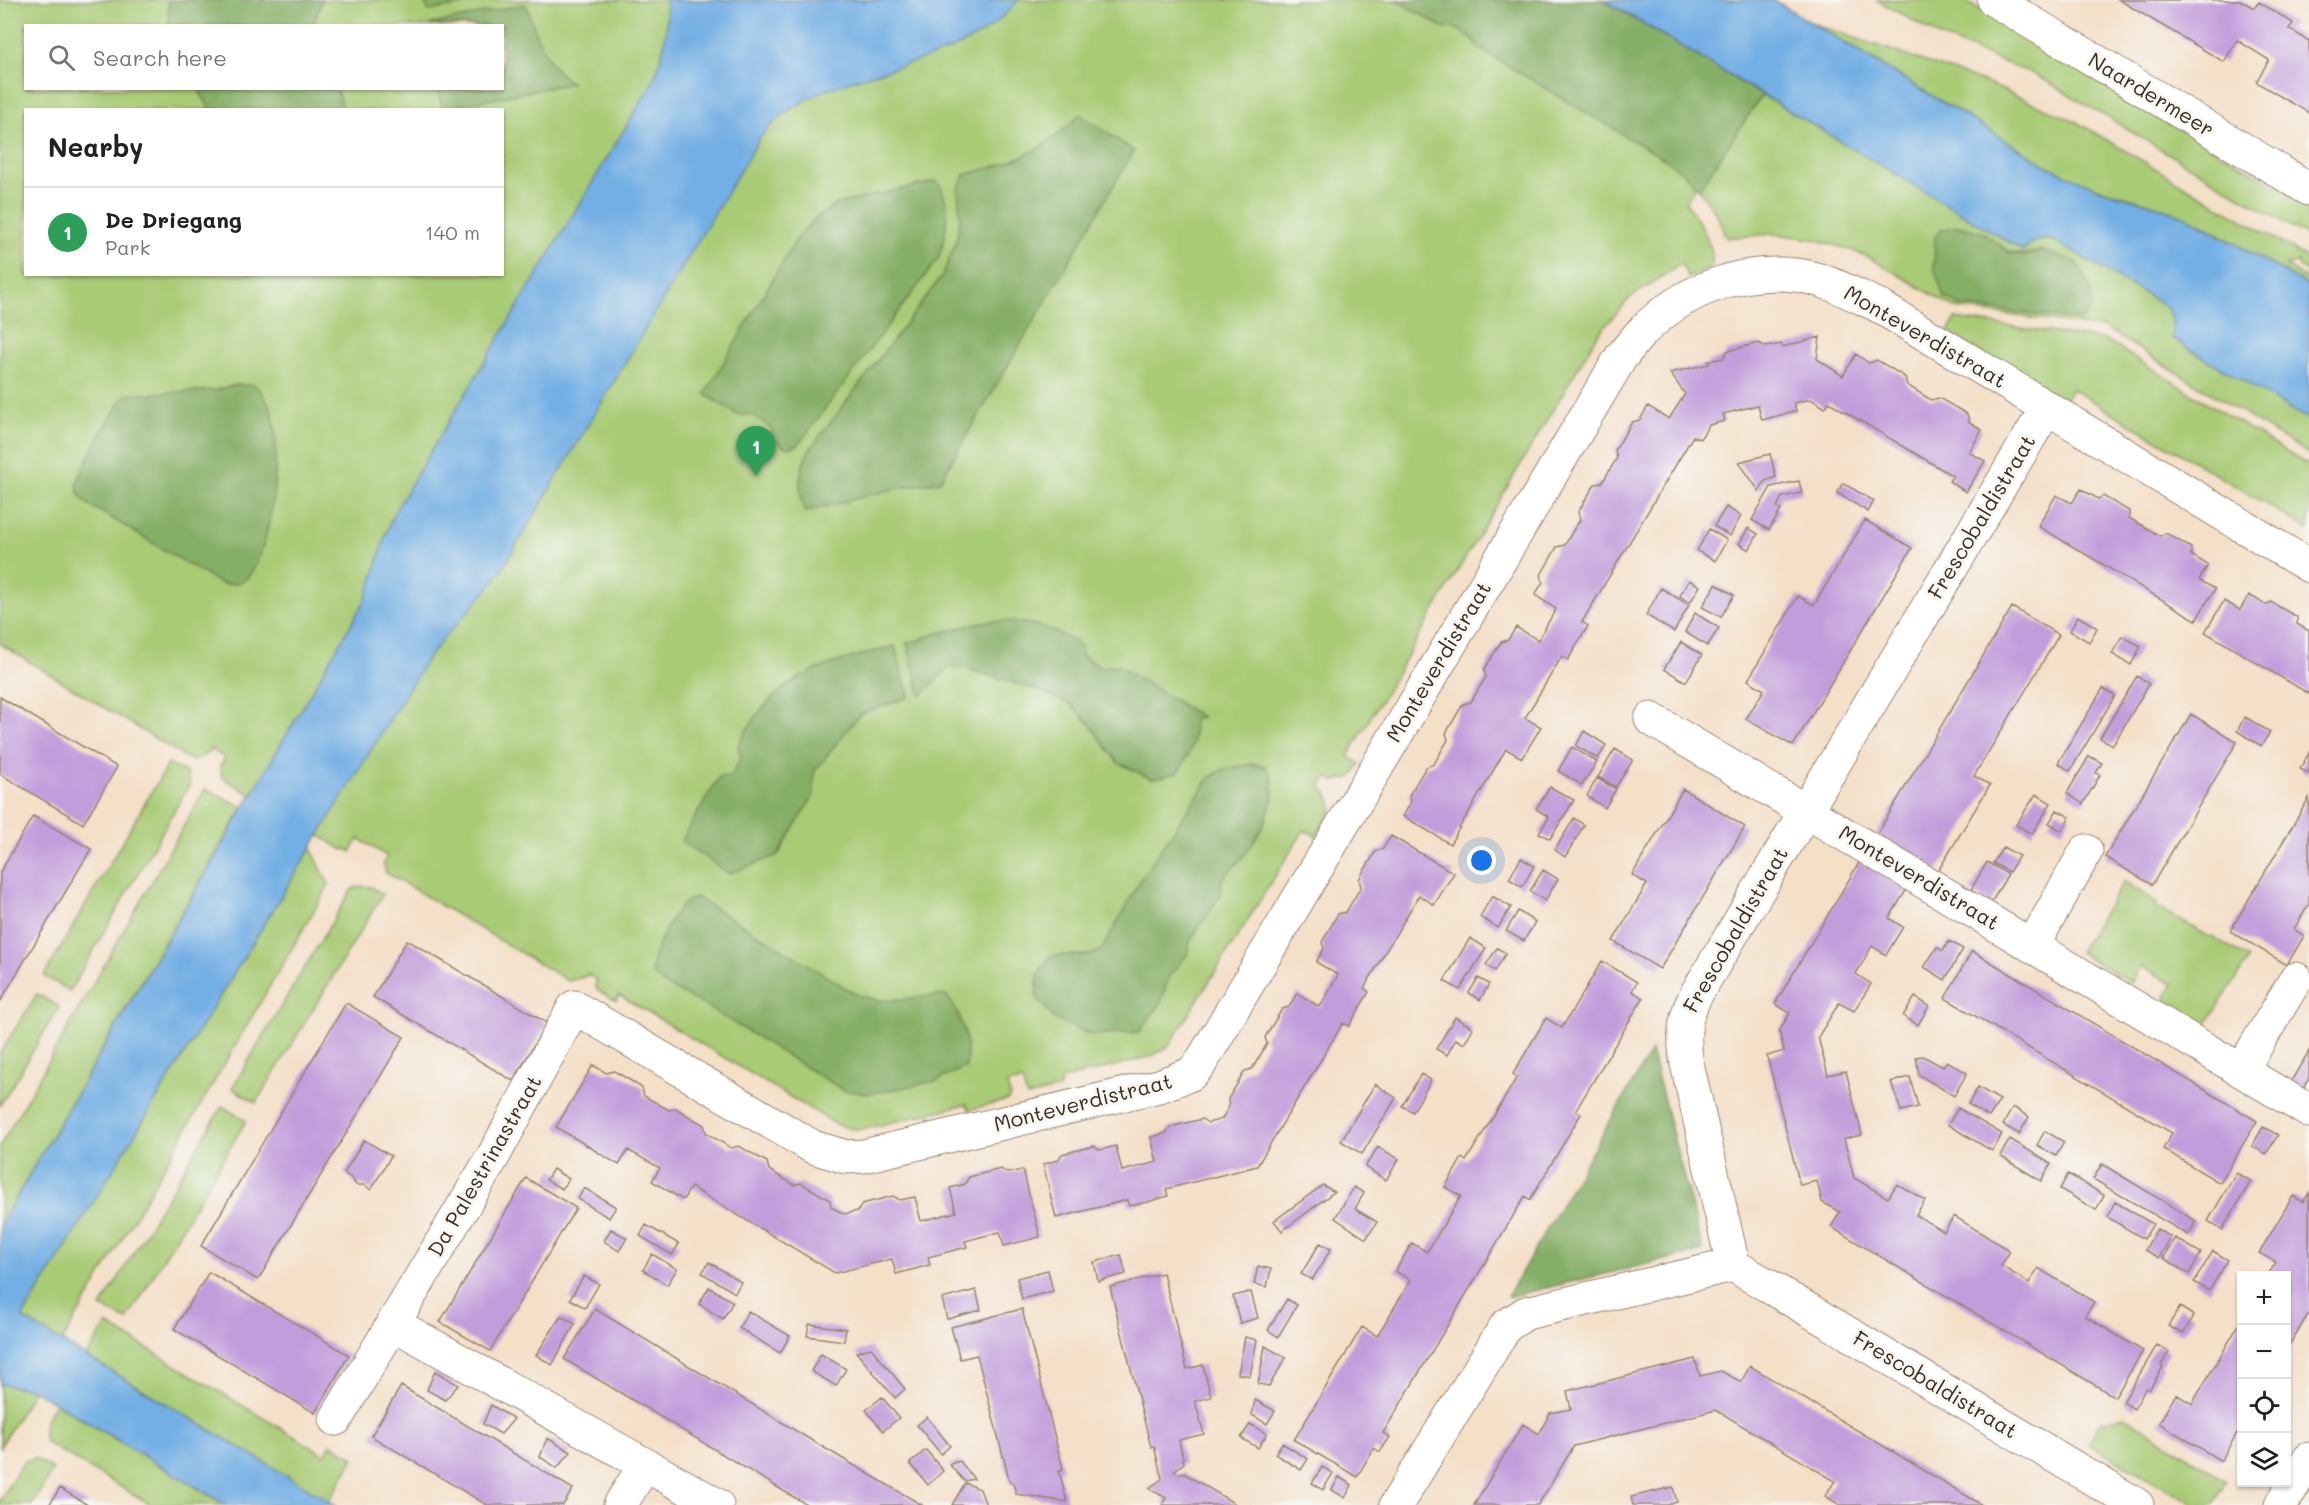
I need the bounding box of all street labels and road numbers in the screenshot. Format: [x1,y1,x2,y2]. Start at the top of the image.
street label: Naardermeer [2084,45,2220,142]
street label: Monteverdistraat [1840,278,2012,393]
street label: Frescobaldistraat [1921,429,2040,603]
street label: Monteverdistraat [1379,576,1496,747]
street label: Monteverdistraat [1834,818,2005,935]
street label: Frescobaldistraat [1676,841,1793,1017]
street label: Monteverdistraat [991,1066,1175,1137]
street label: Da Palestrinastraat [421,1070,547,1261]
street label: Frescobaldistraat [1849,1324,2023,1443]

